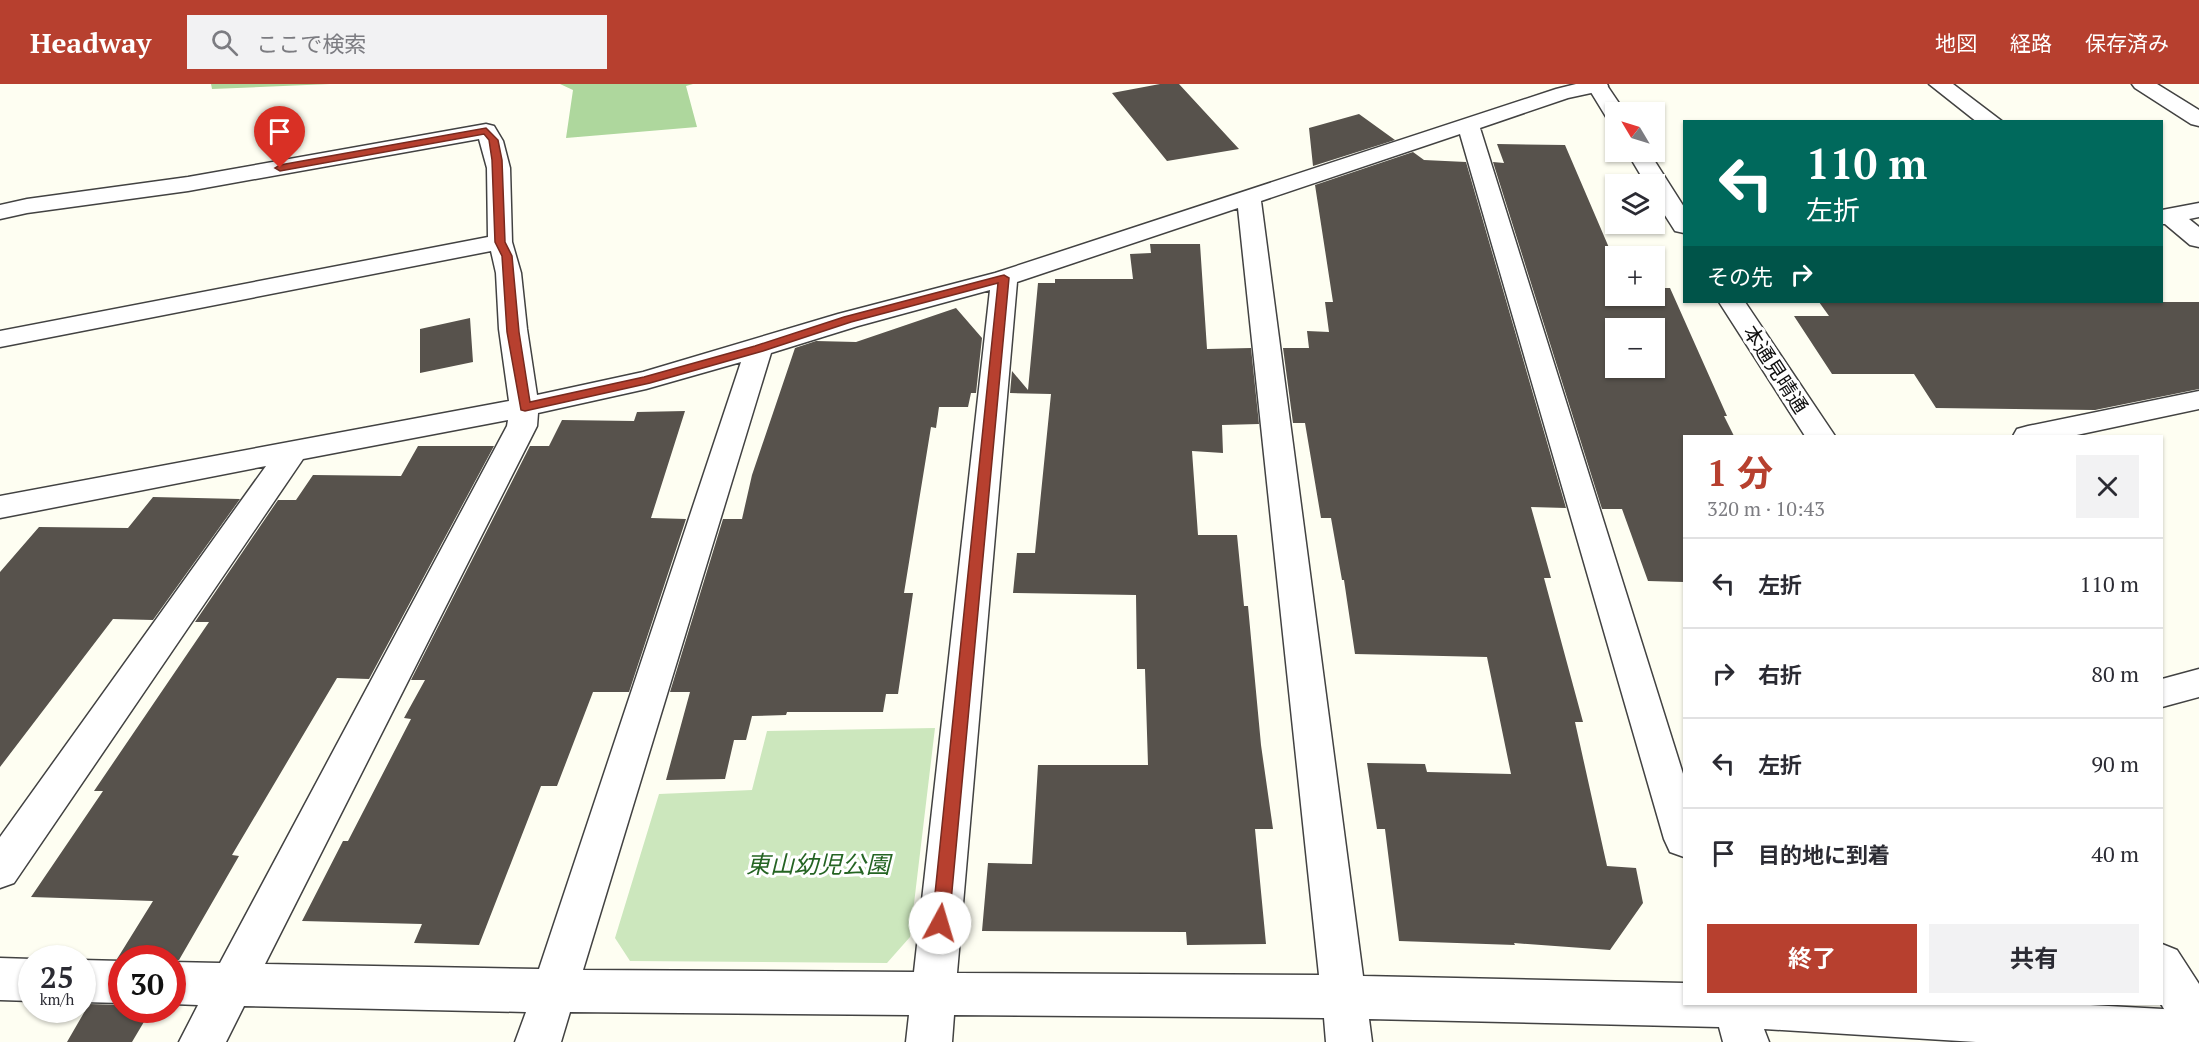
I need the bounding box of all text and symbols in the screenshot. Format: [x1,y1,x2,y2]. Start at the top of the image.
search box [187,15,607,69]
text: Headway [30,24,151,61]
icon: search [208,26,241,59]
text: ここで検索 [256,29,366,58]
text: 地図 [1935,29,1977,57]
text: 経路 [2010,29,2052,57]
text: 保存済み [2085,29,2169,57]
north arrow [1605,102,1665,162]
map controls [1605,102,1665,378]
pin [254,106,305,168]
icon: arrive [263,115,296,148]
text: 110 m [1806,135,1927,191]
icon: left [1707,144,1785,222]
button: layers [1605,174,1665,234]
text: 左折 [1806,192,1860,228]
button: + [1605,246,1665,306]
icon: right [1785,258,1818,291]
text: その先 [1707,262,1773,291]
button: − [1605,318,1665,378]
street label: 本通見晴通 [1737,320,1815,418]
text: 1 分 [1707,449,1773,496]
button: close [2076,455,2139,518]
text: 320 m · 10:43 [1707,495,1825,522]
icon: left [1707,567,1740,600]
text: 110 m [2079,569,2139,598]
text: 左折 [1758,570,1802,599]
icon: right [1707,657,1740,690]
text: 80 m [2091,659,2139,688]
text: 右折 [1758,660,1802,689]
icon: left [1707,747,1740,780]
text: 90 m [2091,749,2139,778]
text: 左折 [1758,750,1802,779]
icon: arrive [1707,837,1740,870]
text: 40 m [2091,839,2139,868]
text: 目的地に到着 [1758,840,1890,869]
park label: 東山幼児公園 [746,848,893,880]
position arrow [908,891,972,955]
button: 終了 [1707,924,1917,993]
button: 共有 [1929,924,2139,993]
speed limit sign: 30 [108,945,186,1023]
text: 25 [40,957,74,997]
text: km/h [40,989,74,1009]

